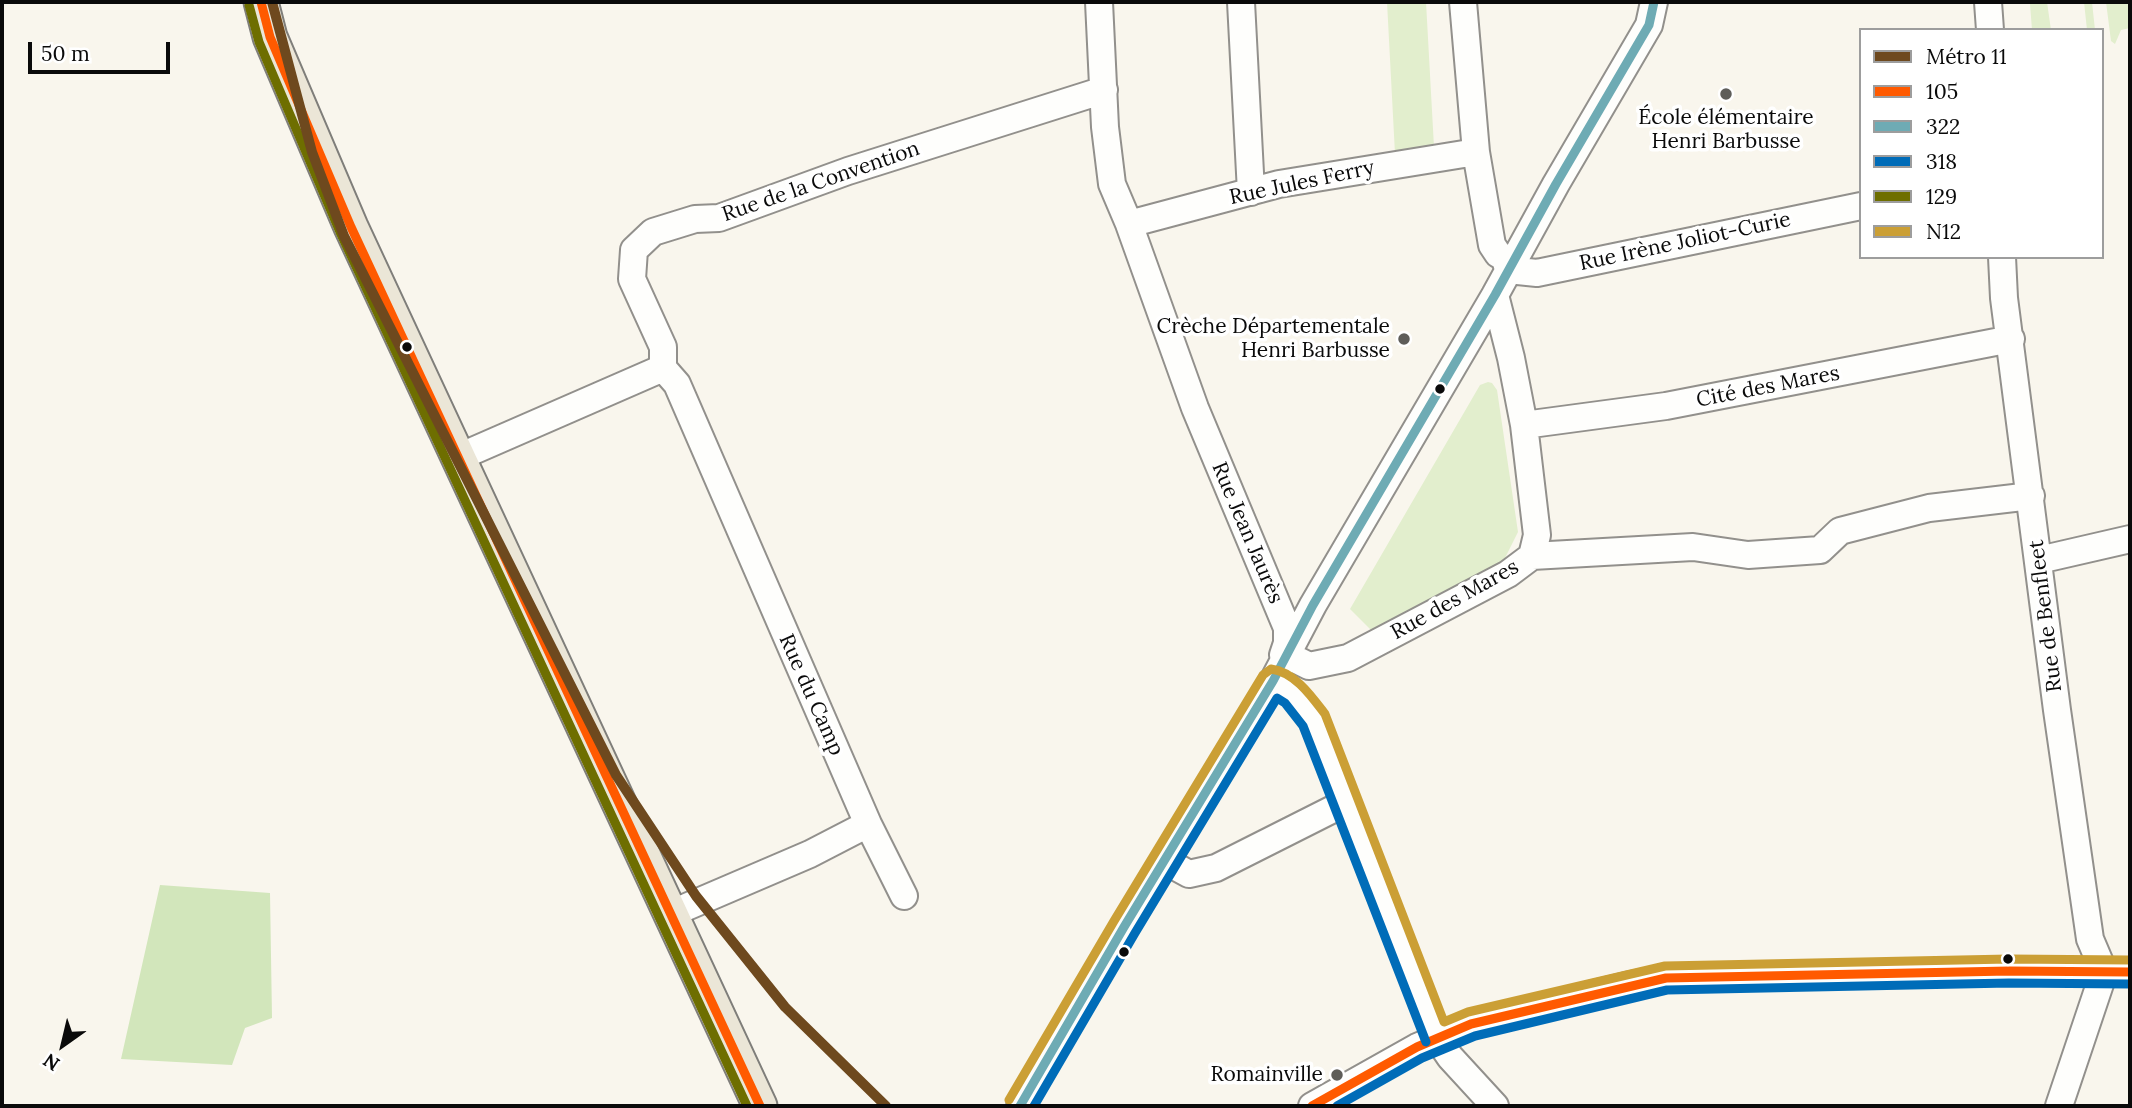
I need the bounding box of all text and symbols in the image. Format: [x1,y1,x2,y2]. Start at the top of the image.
scale bar [32,28,173,72]
legend [1859,28,2104,259]
text: 50 m [41,40,90,67]
text: Métro 11 [1926,43,2007,70]
text: 105 [1926,78,1958,105]
marker: École élémentaire Henri Barbusse [1718,86,1734,102]
place label: École élémentaire Henri Barbusse [1638,105,1814,155]
text: 322 [1926,113,1960,140]
street label: Rue de la Convention [719,136,923,228]
text: 318 [1926,148,1957,175]
street label: Rue Jules Ferry [1227,155,1377,211]
text: 129 [1926,183,1957,210]
street label: Rue Irène Joliot-Curie [1577,207,1793,277]
text: N12 [1926,218,1961,245]
place label: Crèche Départementale Henri Barbusse [1157,314,1390,364]
marker: Crèche Départementale Henri Barbusse [1396,331,1412,347]
unlabelled marker [400,340,414,354]
street label: Cité des Mares [1694,361,1842,413]
unlabelled marker [1433,382,1447,396]
street label: Rue Jean Jaurès [1206,458,1288,608]
street label: Rue de Benfleet [2024,538,2068,694]
street label: Rue des Mares [1387,555,1523,645]
street label: Rue du Camp [773,630,849,760]
unlabelled marker [1117,945,1131,959]
unlabelled marker [2001,952,2015,966]
north arrow [28,1010,98,1080]
text: N [38,1048,64,1076]
place label: Romainville [1210,1062,1323,1088]
marker: Romainville [1329,1067,1345,1083]

